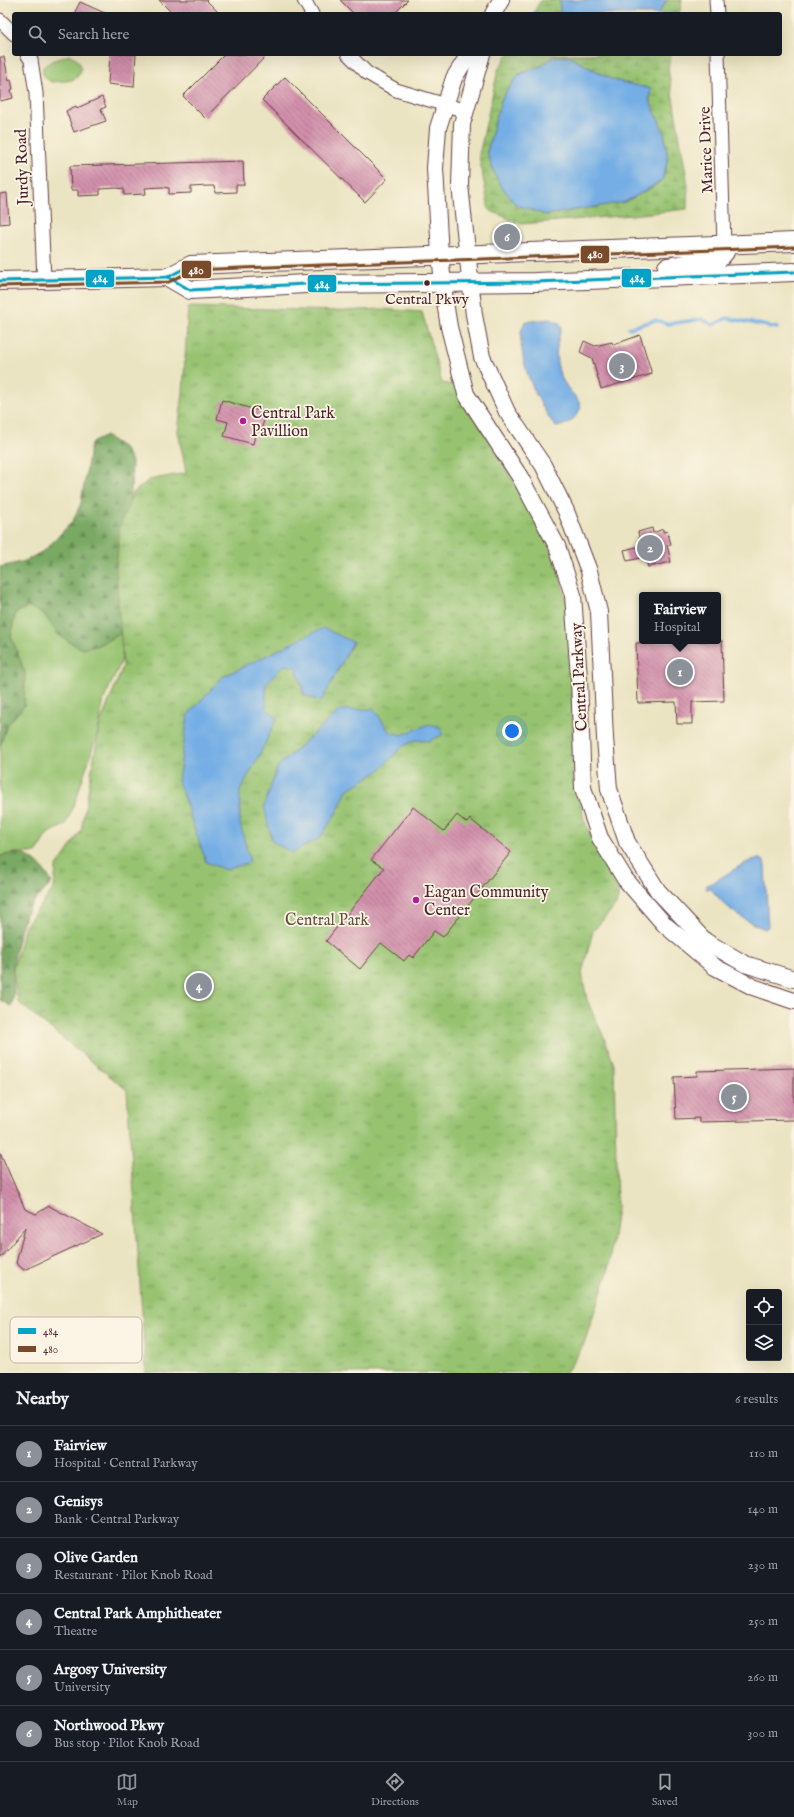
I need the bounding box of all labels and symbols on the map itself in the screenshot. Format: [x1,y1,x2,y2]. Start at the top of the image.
street label: Marice Drive [695,106,719,194]
street label: Jurdy Road [12,128,34,207]
pin: 6 [494,222,520,252]
line badge: 480 [580,245,610,264]
text: 480 [586,248,603,262]
line badge: 480 [181,260,212,279]
text: 480 [187,264,204,278]
line badge: 484 [621,268,652,288]
line badge: 484 [85,269,115,288]
text: 484 [91,272,108,286]
text: 484 [628,272,645,286]
line badge: 484 [307,274,337,293]
text: 484 [313,278,330,292]
marker: Central Pkwy [422,278,432,288]
place label: Central Pkwy [385,290,470,309]
pin: 3 [609,351,635,381]
place label: Central Park Pavillion [251,404,335,442]
marker: Central Park Pavillion [238,416,248,426]
pin: 2 [637,533,663,563]
street label: Central Parkway [567,622,593,732]
pin: 1 [667,657,693,687]
your location [502,721,522,741]
place label: Eagan Community Center [424,883,549,921]
marker: Eagan Community Center [411,895,421,905]
park label: Central Park [285,911,369,931]
pin: 4 [186,971,212,1001]
pin: 5 [721,1082,747,1112]
legend [10,1317,142,1363]
text: 484 [43,1325,59,1339]
text: 480 [43,1343,58,1357]

